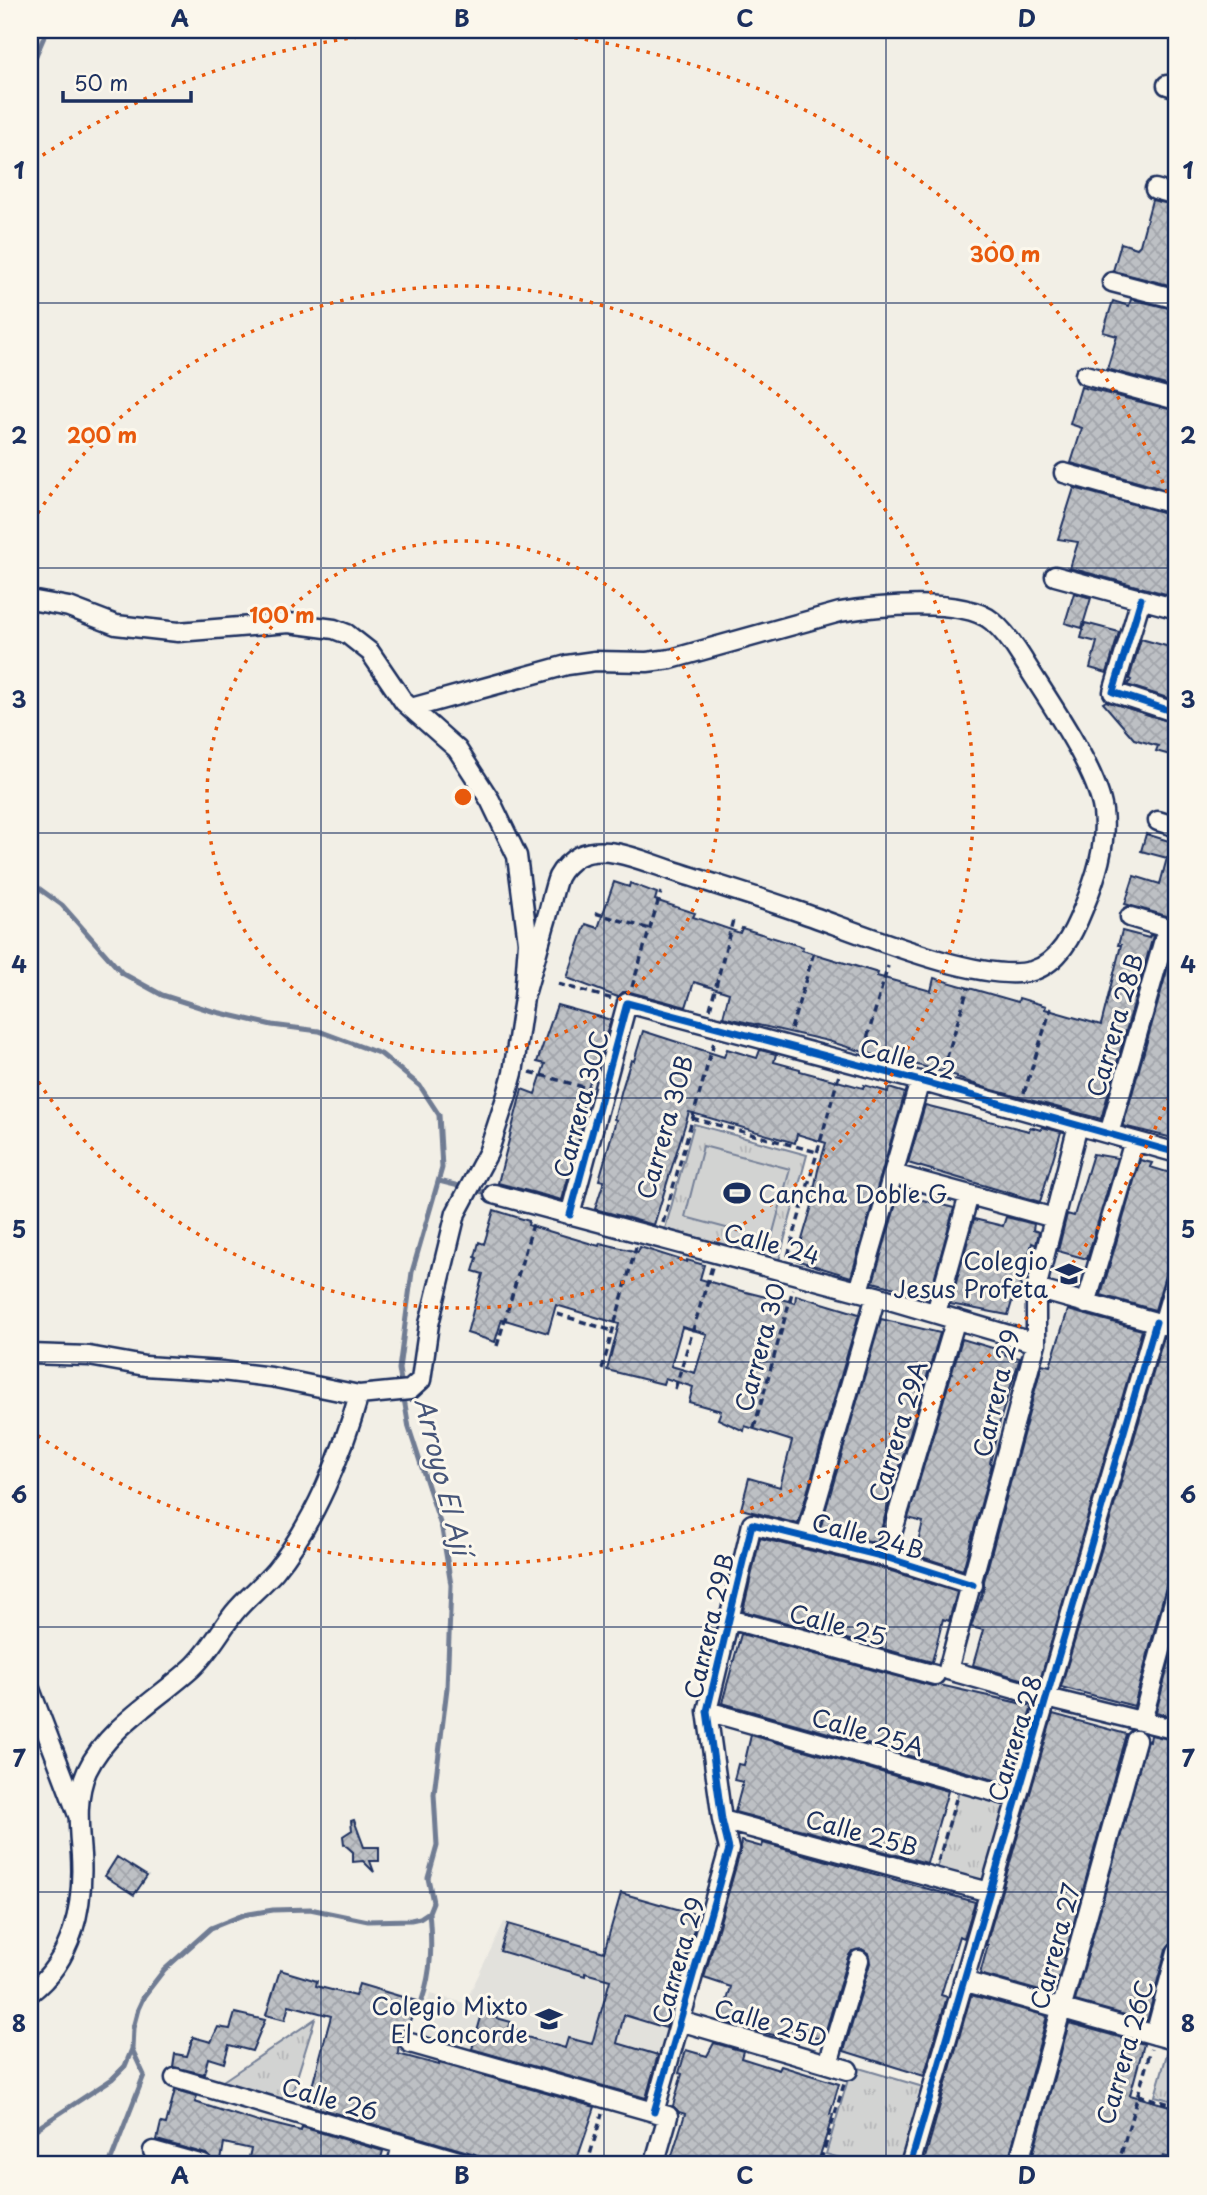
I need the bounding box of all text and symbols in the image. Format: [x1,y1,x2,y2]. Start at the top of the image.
text: A [171,0,189,35]
text: B [454,0,470,35]
text: C [736,0,754,35]
text: D [1018,0,1036,35]
scale bar [63,60,191,104]
text: 50 m [74,66,128,98]
text: 1 [14,152,25,187]
text: 1 [1183,152,1194,187]
text: 300 m [970,237,1040,269]
text: 2 [11,417,27,452]
text: 2 [1180,417,1196,452]
text: 200 m [67,418,137,450]
text: 100 m [249,598,315,630]
text: 3 [11,681,27,716]
text: 3 [1180,681,1196,716]
centre of rings [451,785,475,809]
text: 4 [11,946,27,981]
text: 4 [1180,946,1196,981]
street label: Carrera 28B [1076,949,1152,1101]
street label: Carrera 30C [543,1026,617,1182]
street label: Calle 22 [856,1028,960,1088]
street label: Carrera 30B [626,1051,702,1203]
place label: Cancha Doble G [758,1175,948,1211]
sports icon: Cancha Doble G [722,1178,752,1208]
text: 5 [12,1211,26,1246]
text: 5 [1181,1211,1195,1246]
street label: Calle 24 [720,1213,824,1273]
place label: Colegio Jesus Profeta [893,1242,1048,1306]
school or university icon: Colegio Jesus Profeta [1054,1259,1084,1289]
street label: Carrera 30 [724,1278,794,1416]
street label: Carrera 29 [963,1325,1027,1461]
street label: Carrera 29A [858,1356,936,1506]
water label: Arroyo El Ají [406,1393,484,1564]
text: 6 [11,1476,27,1511]
text: 6 [1180,1476,1196,1511]
street label: Calle 24B [808,1503,928,1567]
street label: Carrera 29B [674,1550,742,1702]
street label: Calle 25 [785,1594,891,1654]
street label: Carrera 28 [978,1670,1050,1806]
street label: Calle 25A [807,1698,929,1764]
text: 7 [12,1740,26,1775]
text: 7 [1181,1740,1195,1775]
street label: Calle 25B [802,1800,922,1864]
street label: Carrera 27 [1020,1878,1088,2013]
street label: Carrera 29 [642,1892,712,2028]
street label: Carrera 26C [1086,1975,1162,2129]
place label: Colegio Mixto El Concorde [371,1987,528,2051]
street label: Calle 25D [710,1989,832,2055]
school or university icon: Colegio Mixto El Concorde [534,2004,564,2034]
text: 8 [12,2005,26,2040]
text: 8 [1181,2005,1195,2040]
street label: Calle 26 [278,2067,382,2129]
text: A [171,2157,189,2192]
text: B [454,2157,470,2192]
text: C [736,2157,754,2192]
text: D [1018,2157,1036,2192]

